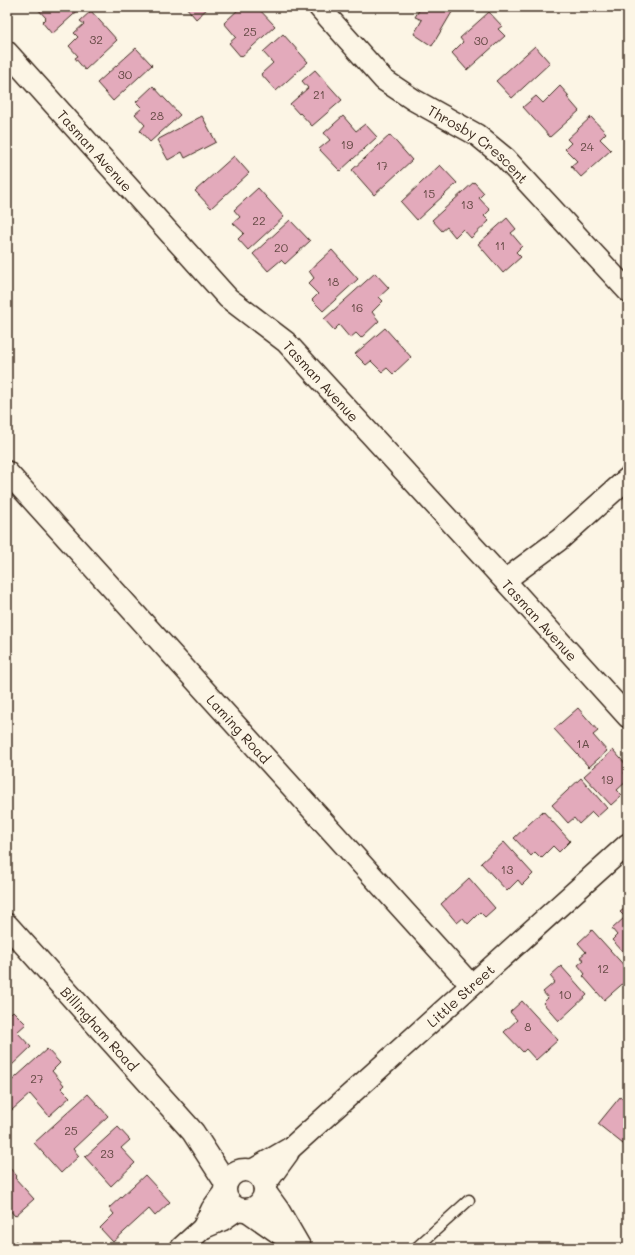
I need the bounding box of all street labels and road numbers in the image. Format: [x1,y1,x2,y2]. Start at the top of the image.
street label: Throsby Crescent [424,100,533,187]
street label: Tasman Avenue [53,105,137,195]
street label: Tasman Avenue [279,336,364,425]
street label: Tasman Avenue [498,575,582,665]
street label: Laming Road [203,690,275,767]
street label: Little Street [422,960,498,1031]
street label: Billingham Road [57,982,143,1075]

